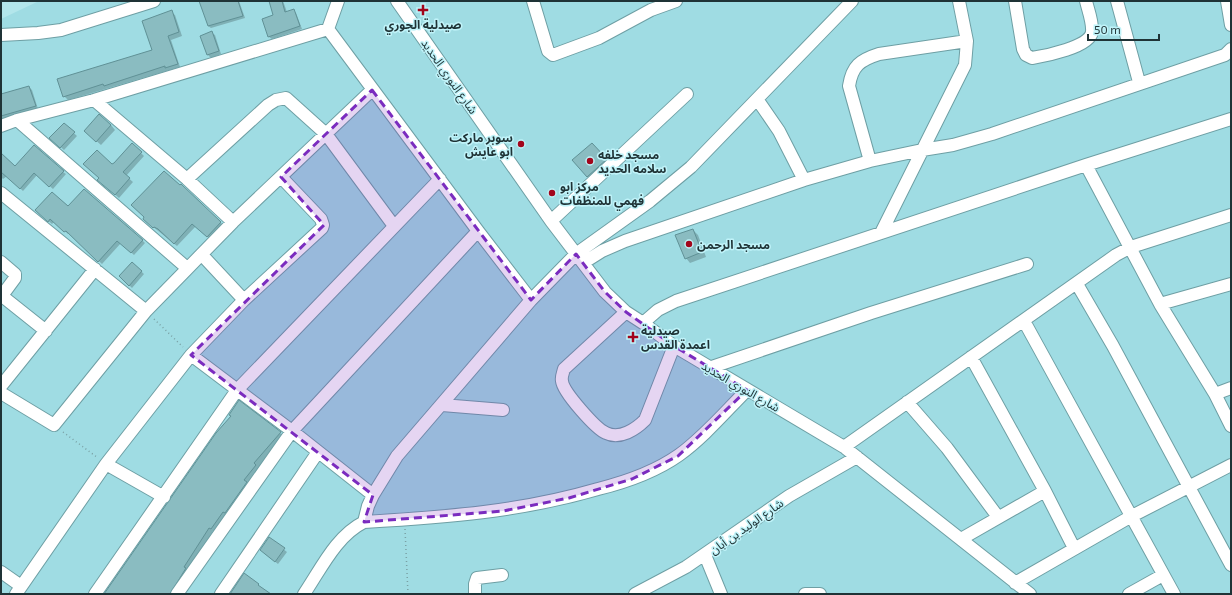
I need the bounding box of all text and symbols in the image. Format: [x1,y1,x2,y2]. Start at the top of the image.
marker: صيدلية الجوري [418,5,428,15]
scale bar [1088,16,1159,42]
place label: صيدلية الجوري [385,17,462,35]
text: 50 m [1094,22,1121,36]
street label: شارع النوري الحديد [416,36,481,118]
place label: سوبر ماركت ابو عايش [449,130,513,159]
marker: سوبر ماركت ابو عايش [516,139,526,149]
place label: مسجد خلفه سلامه الحديد [598,147,667,176]
marker: مسجد خلفه سلامه الحديد [585,156,595,166]
place label: مركز ابو فهمي للمنظفات [560,179,644,211]
marker: مركز ابو فهمي للمنظفات [547,188,557,198]
place label: مسجد الرحمن [697,237,770,252]
marker: مسجد الرحمن [684,239,694,249]
place label: صيدلية اعمدة القدس [641,323,710,352]
marker: صيدلية اعمدة القدس [628,332,638,342]
street label: شارع النوري الحديد [698,358,783,417]
street label: شارع الوليد بن أبان [706,495,787,559]

